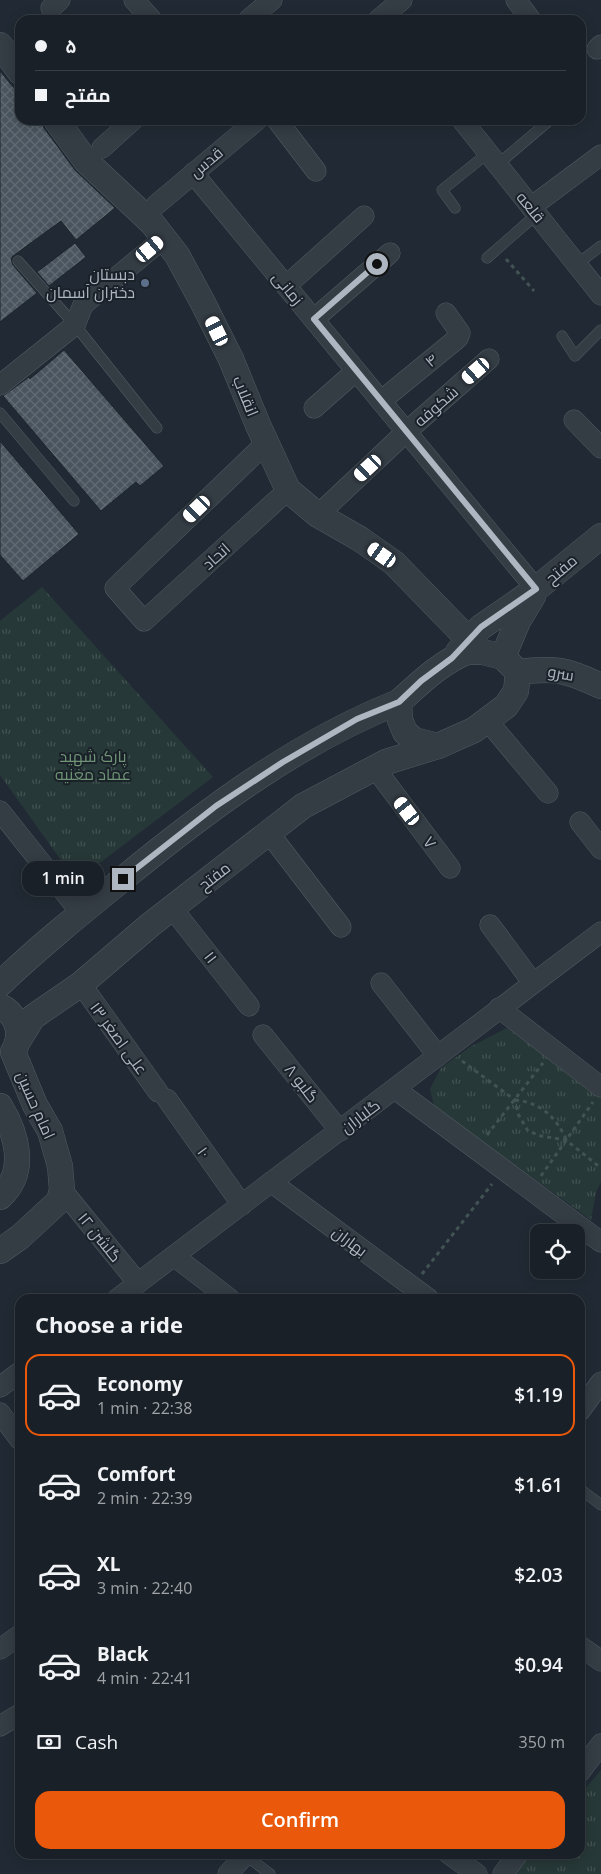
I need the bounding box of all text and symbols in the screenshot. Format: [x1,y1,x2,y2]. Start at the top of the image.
text: ۵ [65,33,77,59]
text: مفتح [65,82,111,108]
street label: قدس [185,141,227,183]
street label: قلعه [512,187,550,227]
car [133,234,166,264]
route start [366,253,388,275]
place label: دبستان دختران آسمان [46,263,135,303]
street label: زمانی [267,267,309,309]
marker: دبستان دختران آسمان [139,277,151,289]
car [203,314,230,348]
street label: ۴ [420,348,442,372]
car [459,355,492,387]
street label: انقلاب [228,372,264,420]
street label: شکوفه [409,381,463,431]
car [351,452,384,484]
car [180,493,213,525]
street label: اتحاد [197,538,235,574]
car [365,540,398,570]
street label: مفتح [540,549,582,590]
street label: سرو [546,660,576,686]
park label: پارک شهید عماد مغنیه [55,745,131,785]
car [391,795,422,827]
street label: ۷ [418,831,442,853]
street label: مفتح [193,856,235,896]
callout: 1 min [23,862,106,896]
text: 1 min [41,867,85,889]
route end [112,868,134,890]
street label: ۱۱ [199,946,223,968]
street label: علی اصغر ۱۳ [85,997,153,1079]
street label: گلبو ۸ [280,1059,324,1107]
street label: امام حسین [10,1068,61,1143]
street label: گلباران [336,1094,384,1138]
street label: ۱۰ [192,1142,216,1162]
street label: گلشن ۱۲ [73,1208,127,1266]
street label: بهاران [328,1221,372,1261]
map controls [530,1224,585,1279]
button: locate [530,1224,585,1279]
text: Choose a ride [35,1309,183,1339]
text: Economy [97,1371,183,1397]
icon: car [37,1373,82,1418]
text: $1.19 [514,1382,563,1408]
text: 1 min · 22:38 [97,1397,192,1419]
text: Comfort [97,1461,176,1487]
icon: car [37,1463,82,1508]
text: $1.61 [514,1472,563,1498]
text: 2 min · 22:39 [97,1487,192,1509]
text: XL [97,1551,120,1577]
icon: car [37,1553,82,1598]
text: $2.03 [514,1562,563,1588]
text: 3 min · 22:40 [97,1577,192,1599]
text: Black [97,1641,149,1667]
icon: car [37,1643,82,1688]
text: $0.94 [514,1652,563,1678]
text: 4 min · 22:41 [97,1667,192,1689]
icon: cash [35,1728,63,1756]
text: Cash [75,1729,118,1755]
text: 350 m [519,1731,565,1753]
button: Confirm [35,1791,565,1849]

